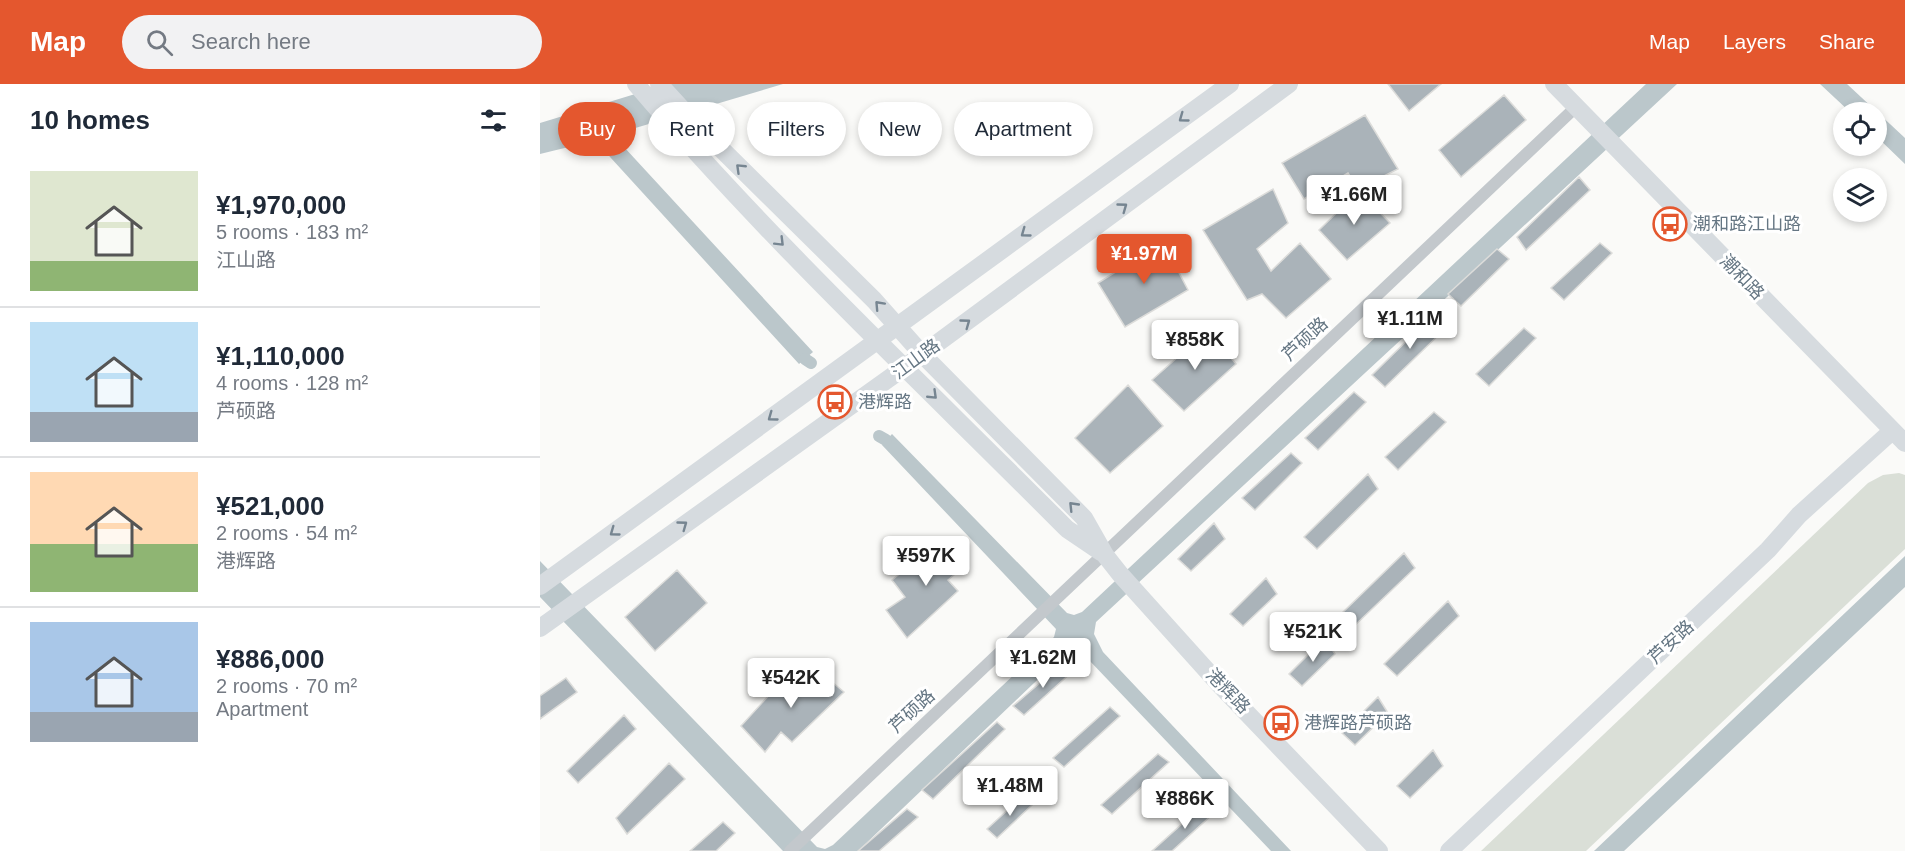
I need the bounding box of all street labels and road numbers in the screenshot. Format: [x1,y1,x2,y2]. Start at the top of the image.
street label: 潮和路 [1716,251,1768,303]
street label: 芦硕路 [1278,313,1332,365]
street label: 江山路 [888,335,944,383]
street label: 芦安路 [1644,616,1698,668]
street label: 港辉路 [1202,665,1254,717]
street label: 芦硕路 [885,685,939,737]

